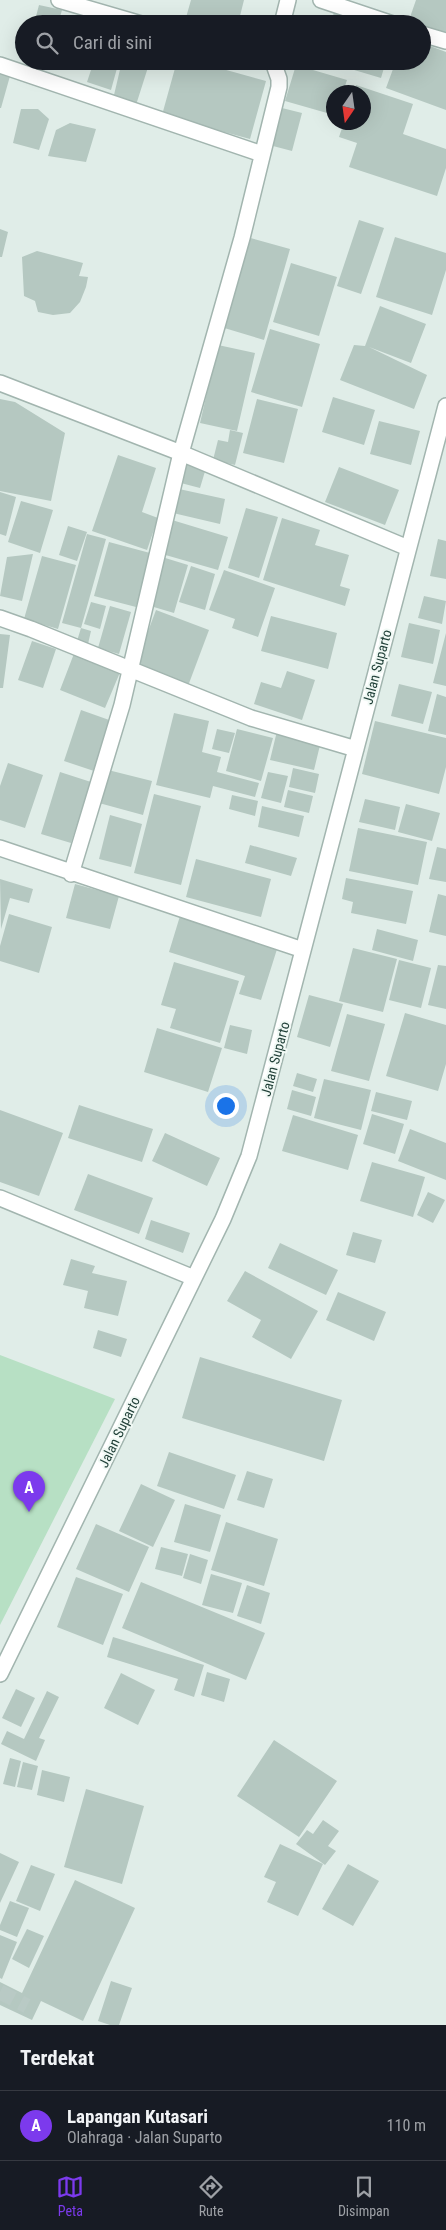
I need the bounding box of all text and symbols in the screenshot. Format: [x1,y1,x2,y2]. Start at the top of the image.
search box [15,15,431,70]
icon: search [33,29,61,57]
text: Cari di sini [73,31,152,54]
north arrow [326,85,371,130]
street label: Jalan Suparto [359,628,395,706]
street label: Jalan Suparto [257,1020,293,1098]
your location [213,1093,239,1119]
street label: Jalan Suparto [95,1394,143,1470]
pin: A [13,1471,45,1512]
text: Terdekat [20,2046,94,2070]
text: Lapangan Kutasari [67,2105,208,2128]
text: A [31,2116,41,2135]
text: 110 m [387,2116,426,2135]
text: Olahraga · Jalan Suparto [67,2128,222,2147]
tab: Peta [56,2173,84,2219]
tab: Rute [197,2173,225,2219]
tab: Disimpan [338,2173,390,2219]

